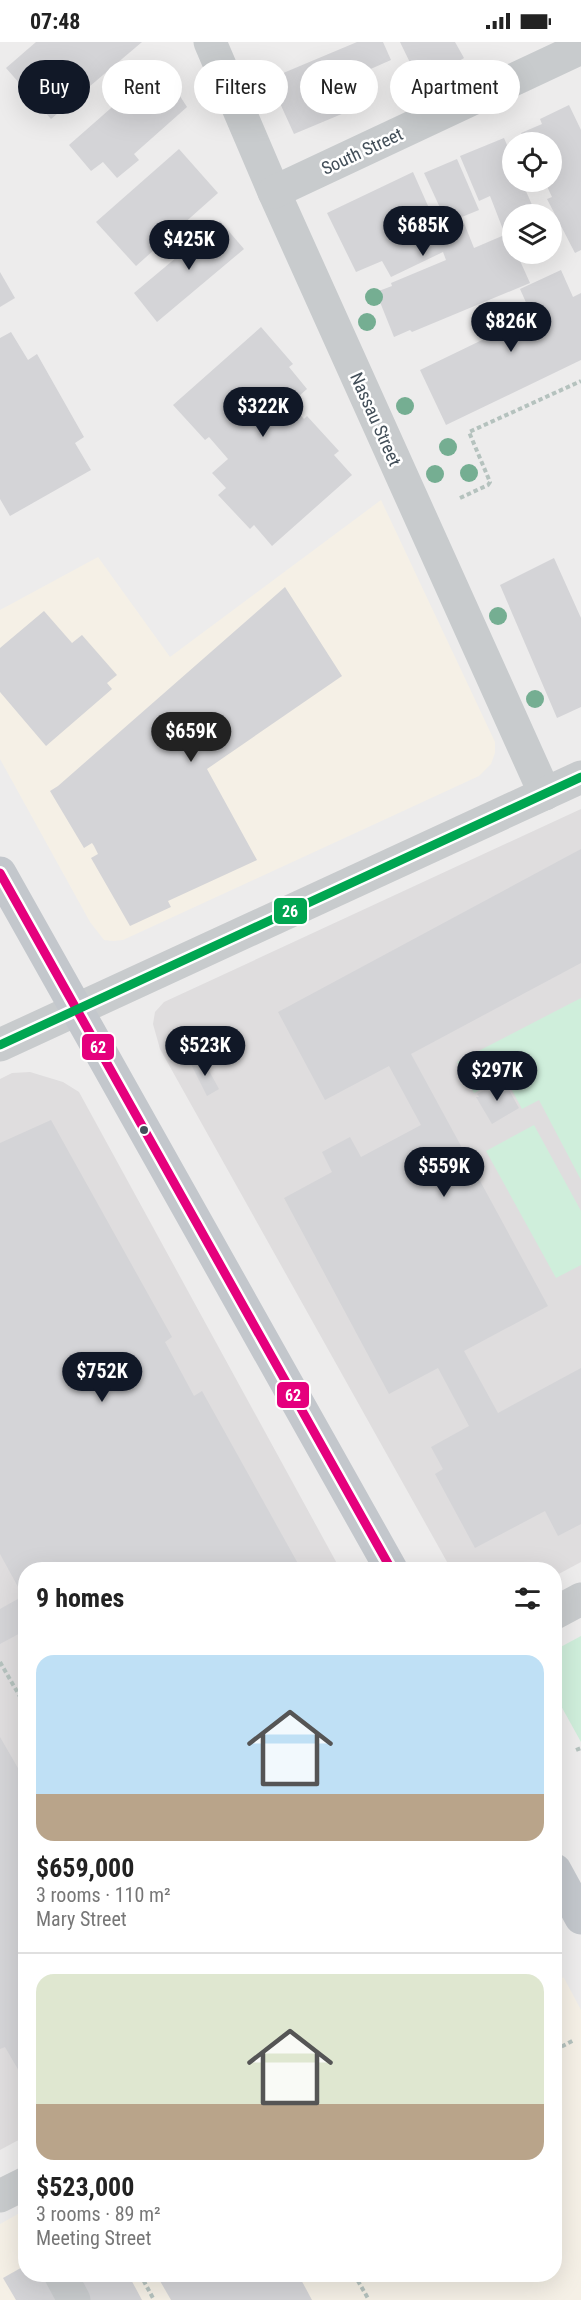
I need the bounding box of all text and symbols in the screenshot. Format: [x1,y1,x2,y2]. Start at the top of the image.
text: 07:48 [30,9,81,34]
chip: Buy [18,60,90,114]
chip: Rent [102,60,182,114]
chip: Filters [194,60,288,114]
chip: New [300,60,378,114]
chip: Apartment [390,60,520,114]
street label: South Street [318,123,406,179]
map controls [502,132,562,264]
button: locate [502,132,562,192]
button: layers [502,204,562,264]
pin: $685K [381,206,465,257]
text: $685K [397,213,449,237]
pin: $425K [147,220,231,271]
text: $425K [163,227,215,251]
pin: $826K [469,302,553,353]
text: $826K [485,309,537,333]
street label: Nassau Street [346,369,406,469]
pin: $322K [221,387,305,438]
text: $322K [237,394,289,418]
pin: $659K [149,712,233,763]
text: $659K [165,719,217,743]
line badge: 26 [273,897,308,925]
text: 26 [282,902,298,921]
pin: $523K [163,1026,247,1077]
line badge: 62 [81,1033,115,1061]
text: $523K [179,1033,231,1057]
text: 62 [90,1038,106,1057]
pin: $297K [455,1051,539,1102]
text: $297K [471,1058,523,1082]
unlabelled marker [138,1124,150,1136]
pin: $559K [402,1147,486,1198]
text: $559K [418,1154,470,1178]
pin: $752K [60,1352,144,1403]
text: $752K [76,1359,128,1383]
line badge: 62 [276,1381,310,1409]
text: 62 [285,1386,301,1405]
icon: filters [511,1582,544,1615]
text: 9 homes [36,1583,124,1613]
icon: home [236,1694,344,1802]
text: $659,000 [36,1853,134,1883]
text: 3 rooms · 110 m² [36,1883,171,1907]
text: Mary Street [36,1907,127,1931]
icon: home [236,2013,344,2121]
text: $523,000 [36,2172,134,2202]
text: 3 rooms · 89 m² [36,2202,161,2226]
text: Meeting Street [36,2226,151,2250]

